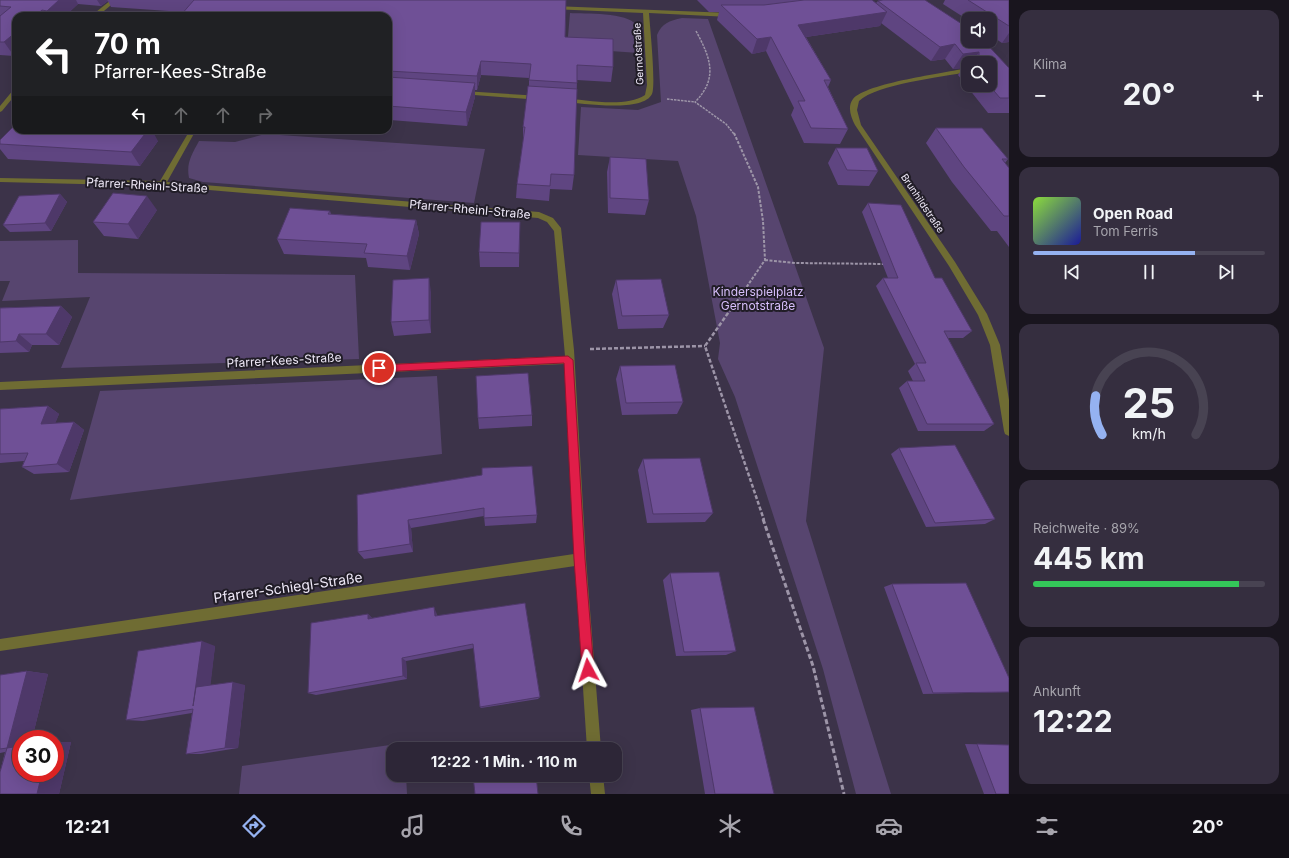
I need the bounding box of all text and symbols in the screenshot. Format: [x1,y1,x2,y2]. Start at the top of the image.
map controls [961,12,997,92]
button: sound [961,12,997,48]
street label: Gernotstraße [630,22,646,85]
text: 70 m [94,27,161,61]
icon: left [28,28,80,80]
button: search [961,56,997,92]
text: Klima [1033,56,1067,72]
text: Pfarrer-Kees-Straße [94,61,266,82]
text: 20° [1123,76,1175,112]
text: − [1033,81,1048,107]
text: + [1250,81,1265,107]
icon: left [128,104,150,126]
icon: ahead [170,104,192,126]
icon: ahead [212,104,234,126]
icon: right [254,104,276,126]
street label: Brunhildstraße [899,171,947,235]
street label: Pfarrer-Rheinl-Straße [86,174,208,196]
street label: Pfarrer-Rheinl-Straße [409,196,531,222]
text: Open Road [1093,204,1173,223]
text: Tom Ferris [1093,223,1158,239]
icon: previous [1061,261,1083,283]
icon: pause [1138,261,1160,283]
icon: next [1215,261,1237,283]
park label: Kinderspielplatz Gernotstraße [712,284,804,313]
street label: Pfarrer-Kees-Straße [226,350,342,370]
pin [362,351,396,385]
icon: arrive [368,357,390,379]
text: 25 [1123,378,1175,428]
text: km/h [1132,425,1166,442]
text: Reichweite · 89% [1033,520,1140,536]
text: 445 km [1033,540,1145,576]
street label: Pfarrer-Schiegl-Straße [212,568,364,606]
position arrow [567,649,609,691]
text: Ankunft [1033,683,1081,699]
text: 12:22 [1033,703,1113,739]
speed limit sign: 30 [12,730,64,782]
text: 12:22 · 1 Min. · 110 m [431,752,577,771]
icon: directions [240,812,268,840]
icon: music [399,812,427,840]
icon: phone [557,812,585,840]
icon: climate [716,812,744,840]
icon: car [875,812,903,840]
icon: filters [1033,812,1061,840]
text: 12:21 [65,816,110,837]
text: 20° [1192,816,1224,837]

